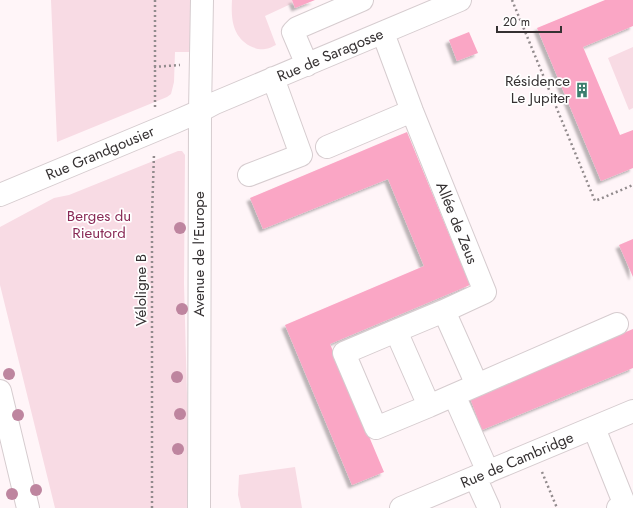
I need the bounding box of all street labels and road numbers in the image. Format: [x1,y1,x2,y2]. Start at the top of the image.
street label: Rue de Saragosse [273,23,387,87]
street label: Rue Grandgousier [42,120,159,186]
street label: Allée de Zeus [431,179,483,267]
street label: Avenue de l'Europe [188,191,210,317]
street label: Véloligne B [130,254,152,326]
street label: Rue de Cambridge [457,426,577,494]

